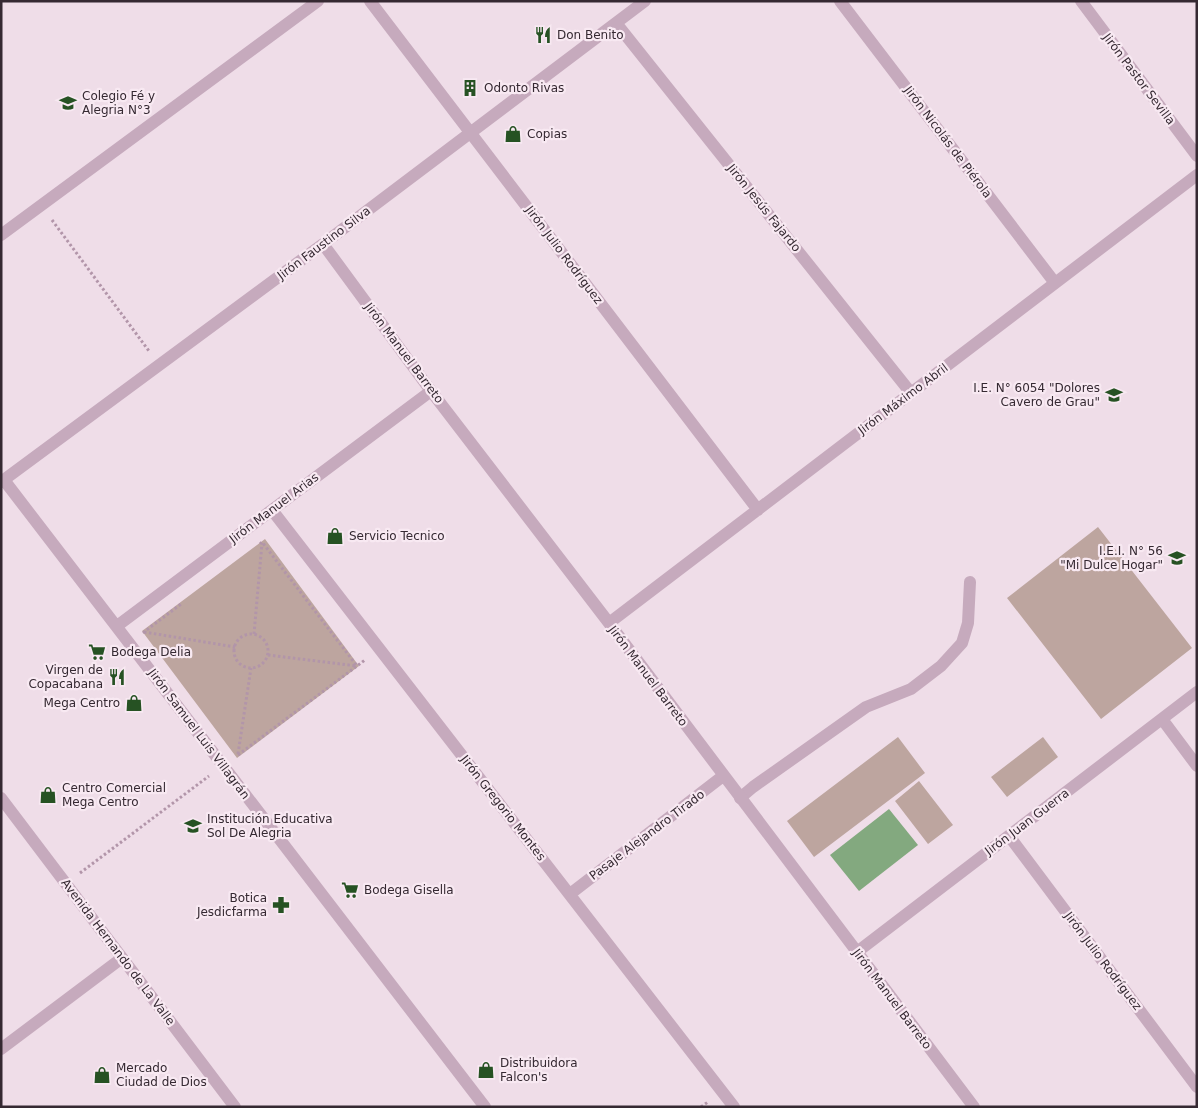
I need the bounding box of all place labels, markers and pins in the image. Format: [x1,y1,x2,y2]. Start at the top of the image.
restaurant icon: Don Benito [533,25,553,45]
place label: Don Benito [557,28,624,42]
building icon: Odonto Rivas [460,78,480,98]
place label: Odonto Rivas [484,81,564,95]
place label: Colegio Fé y Alegria N°3 [82,89,155,117]
school or university icon: Colegio Fé y Alegria N°3 [58,93,78,113]
shop icon: Copias [503,124,523,144]
place label: Copias [527,127,567,141]
place label: I.E. N° 6054 "Dolores Cavero de Grau" [973,381,1100,409]
school or university icon: I.E. N° 6054 "Dolores Cavero de Grau" [1104,385,1124,405]
shop icon: Servicio Tecnico [325,526,345,546]
place label: Servicio Tecnico [349,529,445,543]
place label: I.E.I. N° 56 "Mi Dulce Hogar" [1060,544,1163,572]
school or university icon: I.E.I. N° 56 "Mi Dulce Hogar" [1167,548,1187,568]
supermarket icon: Bodega Delia [87,642,107,662]
place label: Bodega Delia [111,645,191,659]
place label: Virgen de Copacabana [28,663,103,691]
restaurant icon: Virgen de Copacabana [107,667,127,687]
shop icon: Mega Centro [124,693,144,713]
place label: Mega Centro [43,696,120,710]
place label: Centro Comercial Mega Centro [62,781,166,809]
shop icon: Centro Comercial Mega Centro [38,785,58,805]
place label: Institución Educativa Sol De Alegria [207,812,333,840]
school or university icon: Institución Educativa Sol De Alegria [183,816,203,836]
supermarket icon: Bodega Gisella [340,880,360,900]
place label: Bodega Gisella [364,883,454,897]
place label: Botica Jesdicfarma [196,891,267,919]
pharmacy icon: Botica Jesdicfarma [271,895,291,915]
place label: Distribuidora Falcon's [500,1056,578,1084]
shop icon: Distribuidora Falcon's [476,1060,496,1080]
place label: Mercado Ciudad de Dios [116,1061,207,1089]
shop icon: Mercado Ciudad de Dios [92,1065,112,1085]

